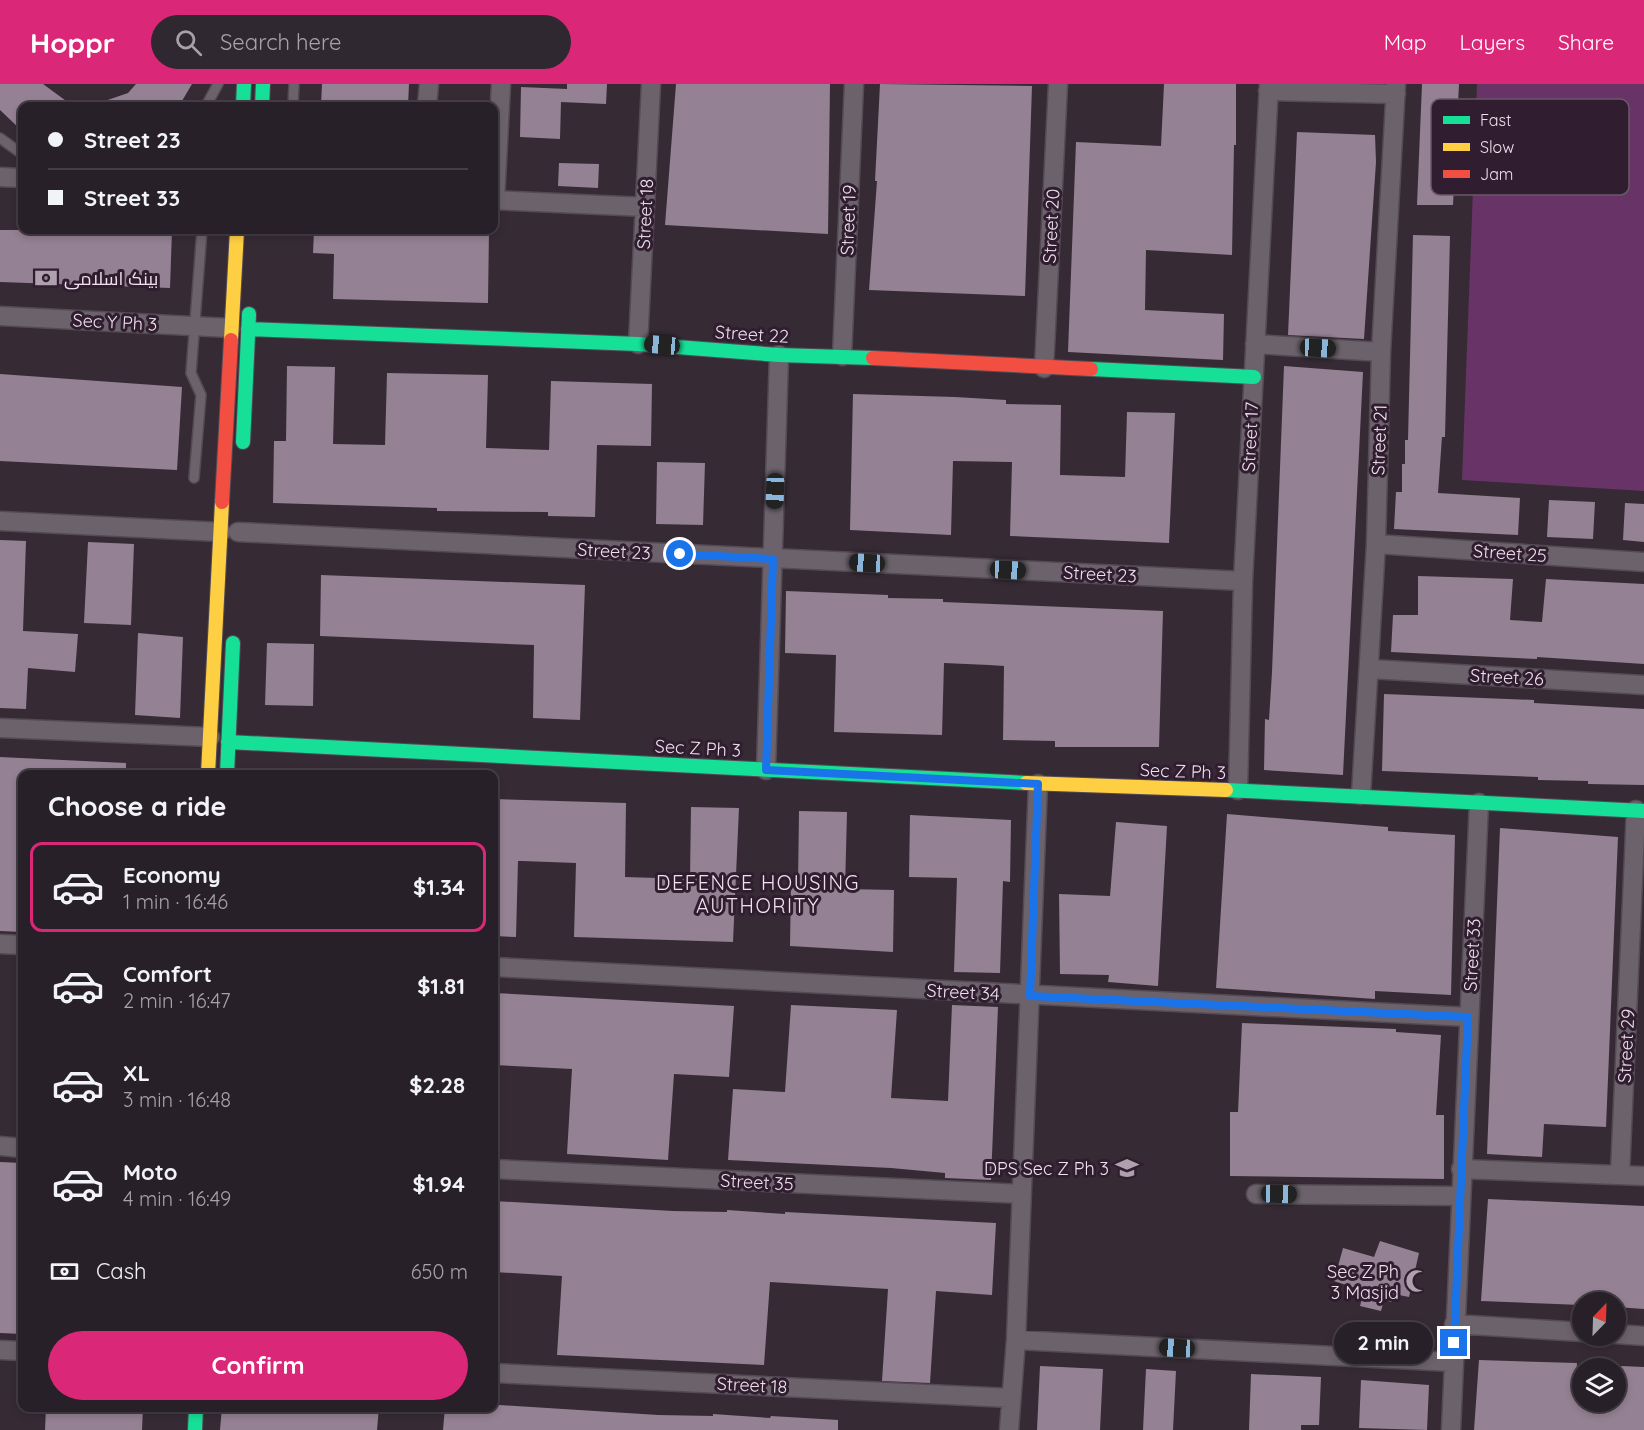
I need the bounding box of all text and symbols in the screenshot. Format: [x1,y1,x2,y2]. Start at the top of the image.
search box [151,15,571,69]
text: Hoppr [30,25,115,60]
icon: search [172,26,205,59]
text: Search here [220,28,341,56]
text: Map [1384,29,1427,55]
text: Layers [1460,29,1525,55]
text: Share [1558,29,1614,55]
legend [1431,99,1629,195]
text: Fast [1480,110,1511,130]
text: Street 23 [84,126,181,154]
text: Slow [1480,137,1514,157]
text: Jam [1480,164,1513,184]
street label: Street 18 [632,178,658,250]
text: Street 33 [84,184,180,212]
street label: Street 19 [835,184,861,256]
street label: Street 20 [1038,188,1064,264]
bank icon: بینک اسلامی [33,265,59,291]
place label: بینک اسلامی [64,267,158,290]
street label: Sec Y Ph 3 [72,308,158,336]
street label: Street 22 [714,320,790,348]
car [643,334,681,356]
car [1300,338,1336,358]
street label: Street 17 [1237,401,1263,473]
street label: Street 21 [1366,404,1392,476]
car [765,473,785,509]
street label: Street 23 [577,538,651,564]
street label: Street 25 [1472,539,1548,567]
route start [666,540,693,567]
car [849,553,885,573]
car [990,560,1026,580]
street label: Street 23 [1063,561,1137,587]
street label: Street 26 [1470,664,1545,690]
street label: Sec Z Ph 3 [654,734,742,762]
street label: Sec Z Ph 3 [1139,758,1227,784]
text: Choose a ride [48,789,226,823]
icon: car [51,860,105,914]
text: Economy [123,861,221,889]
district label: DEFENCE HOUSING AUTHORITY [656,870,860,918]
text: $1.34 [413,873,465,901]
text: 1 min · 16:46 [123,889,228,914]
street label: Street 33 [1459,918,1485,992]
icon: car [51,959,105,1013]
text: Comfort [123,960,212,988]
text: $1.81 [417,972,465,1000]
street label: Street 34 [926,979,1000,1005]
text: 2 min · 16:47 [123,988,231,1013]
street label: Street 29 [1613,1008,1639,1084]
icon: car [51,1058,105,1112]
text: XL [123,1059,150,1087]
text: $2.28 [409,1071,465,1099]
text: 3 min · 16:48 [123,1087,231,1112]
school or university icon: DPS Sec Z Ph 3 [1114,1155,1140,1181]
icon: car [51,1157,105,1211]
place label: DPS Sec Z Ph 3 [984,1157,1109,1180]
text: Moto [123,1158,177,1186]
street label: Street 35 [720,1169,794,1195]
text: $1.94 [412,1170,465,1198]
car [1261,1185,1297,1203]
text: 4 min · 16:49 [123,1186,231,1211]
icon: cash [48,1255,81,1288]
text: Cash [96,1257,147,1285]
text: 650 m [411,1259,468,1284]
place label: Sec Z Ph 3 Masjid [1327,1260,1399,1304]
mosque icon: Sec Z Ph 3 Masjid [1404,1268,1430,1294]
north arrow [1572,1292,1626,1346]
map controls [1572,1292,1626,1412]
callout: 2 min [1334,1322,1433,1364]
route end [1440,1329,1467,1356]
text: 2 min [1357,1330,1410,1355]
button: Confirm [48,1331,468,1400]
car [1159,1338,1195,1358]
button: layers [1572,1358,1626,1412]
street label: Street 18 [716,1372,788,1398]

